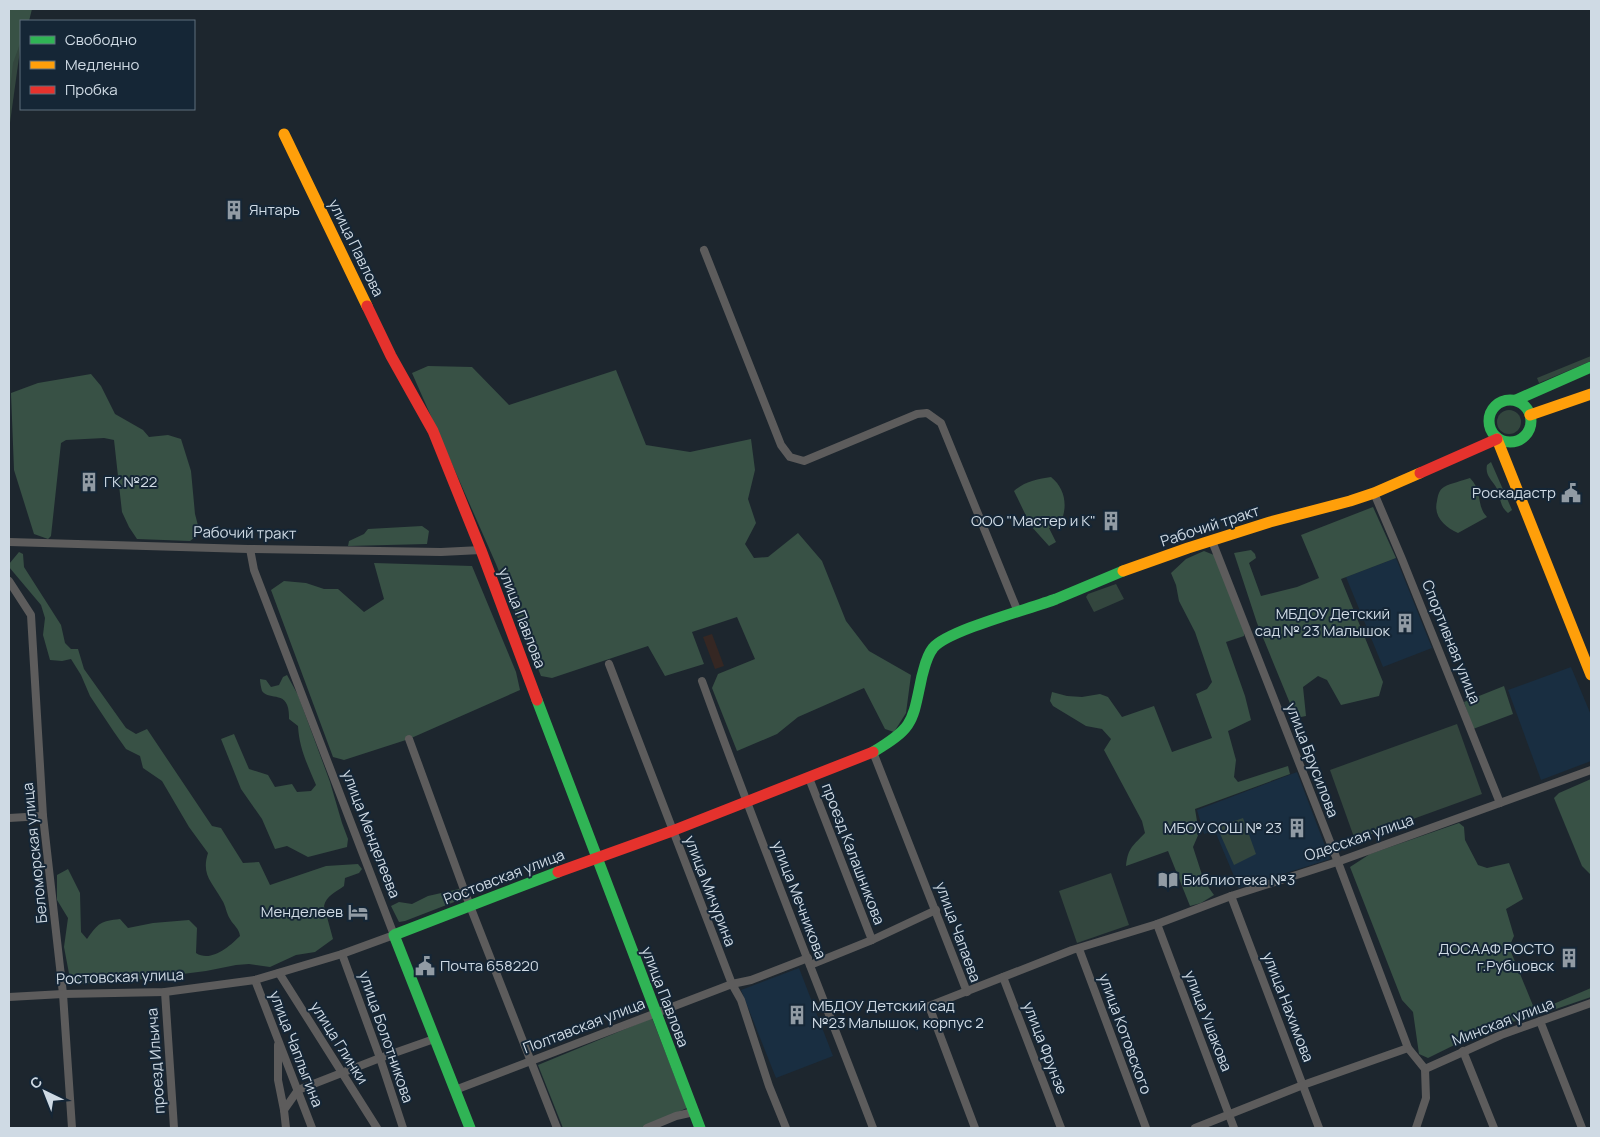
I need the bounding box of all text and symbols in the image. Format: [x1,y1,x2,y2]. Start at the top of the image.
legend [20,20,195,110]
text: Свободно [65,29,137,50]
text: Медленно [65,54,139,75]
text: Пробка [65,79,118,100]
street label: улица Павлова [324,196,389,300]
building icon: Янтарь [223,199,245,221]
place label: Янтарь [249,199,300,220]
building icon: ГК №22 [78,471,100,493]
place label: ГК №22 [104,471,157,492]
place label: Роскадастр [1472,482,1556,503]
public building icon: Роскадастр [1560,482,1582,504]
street label: Рабочий тракт [1158,499,1262,551]
place label: ООО "Мастер и К" [971,510,1096,531]
building icon: ООО "Мастер и К" [1100,510,1122,532]
street label: Рабочий тракт [193,521,297,544]
street label: улица Павлова [494,565,551,671]
street label: Спортивная улица [1417,577,1486,707]
place label: МБДОУ Детский сад № 23 Малышок [1255,603,1391,641]
building icon: МБДОУ Детский сад № 23 Малышок [1394,612,1416,634]
street label: улица Брусилова [1281,699,1344,820]
street label: улица Менделеева [337,767,406,901]
street label: проезд Калашникова [817,780,890,928]
street label: Беломорская улица [17,782,52,924]
street label: Одесская улица [1301,809,1416,866]
place label: МБОУ СОШ № 23 [1164,817,1282,838]
building icon: МБОУ СОШ № 23 [1286,817,1308,839]
street label: улица Мичурина [680,832,741,949]
street label: улица Мечникова [767,838,832,962]
street label: Ростовская улица [440,844,567,909]
library icon: Библиотека №3 [1157,869,1179,891]
place label: Библиотека №3 [1183,869,1295,890]
street label: улица Чапаева [931,879,986,985]
place label: Менделеев [261,901,343,922]
hotel icon: Менделеев [347,901,369,923]
place label: ДОСААФ РОСТО г.Рубцовск [1438,938,1555,976]
street label: улица Павлова [637,944,694,1050]
building icon: ДОСААФ РОСТО г.Рубцовск [1558,947,1580,969]
street label: улица Нахимова [1258,949,1319,1065]
public building icon: Почта 658220 [414,955,436,977]
place label: Почта 658220 [440,955,539,976]
street label: Ростовская улица [56,964,184,989]
street label: улица Ушакова [1180,967,1237,1074]
street label: улица Болотникова [354,968,419,1106]
street label: улица Котовского [1094,971,1157,1097]
street label: улица Чаплыгина [265,987,328,1110]
street label: Минская улица [1449,992,1557,1051]
street label: Полтавская улица [520,993,648,1059]
place label: МБДОУ Детский сад №23 Малышок, корпус 2 [812,995,984,1033]
street label: улица Глинки [306,997,373,1088]
street label: улица Фрунзе [1018,998,1073,1097]
building icon: МБДОУ Детский сад №23 Малышок, корпус 2 [786,1004,808,1026]
street label: проезд Ильича [141,1007,170,1115]
north arrow [20,1067,70,1117]
text: С [26,1072,46,1093]

